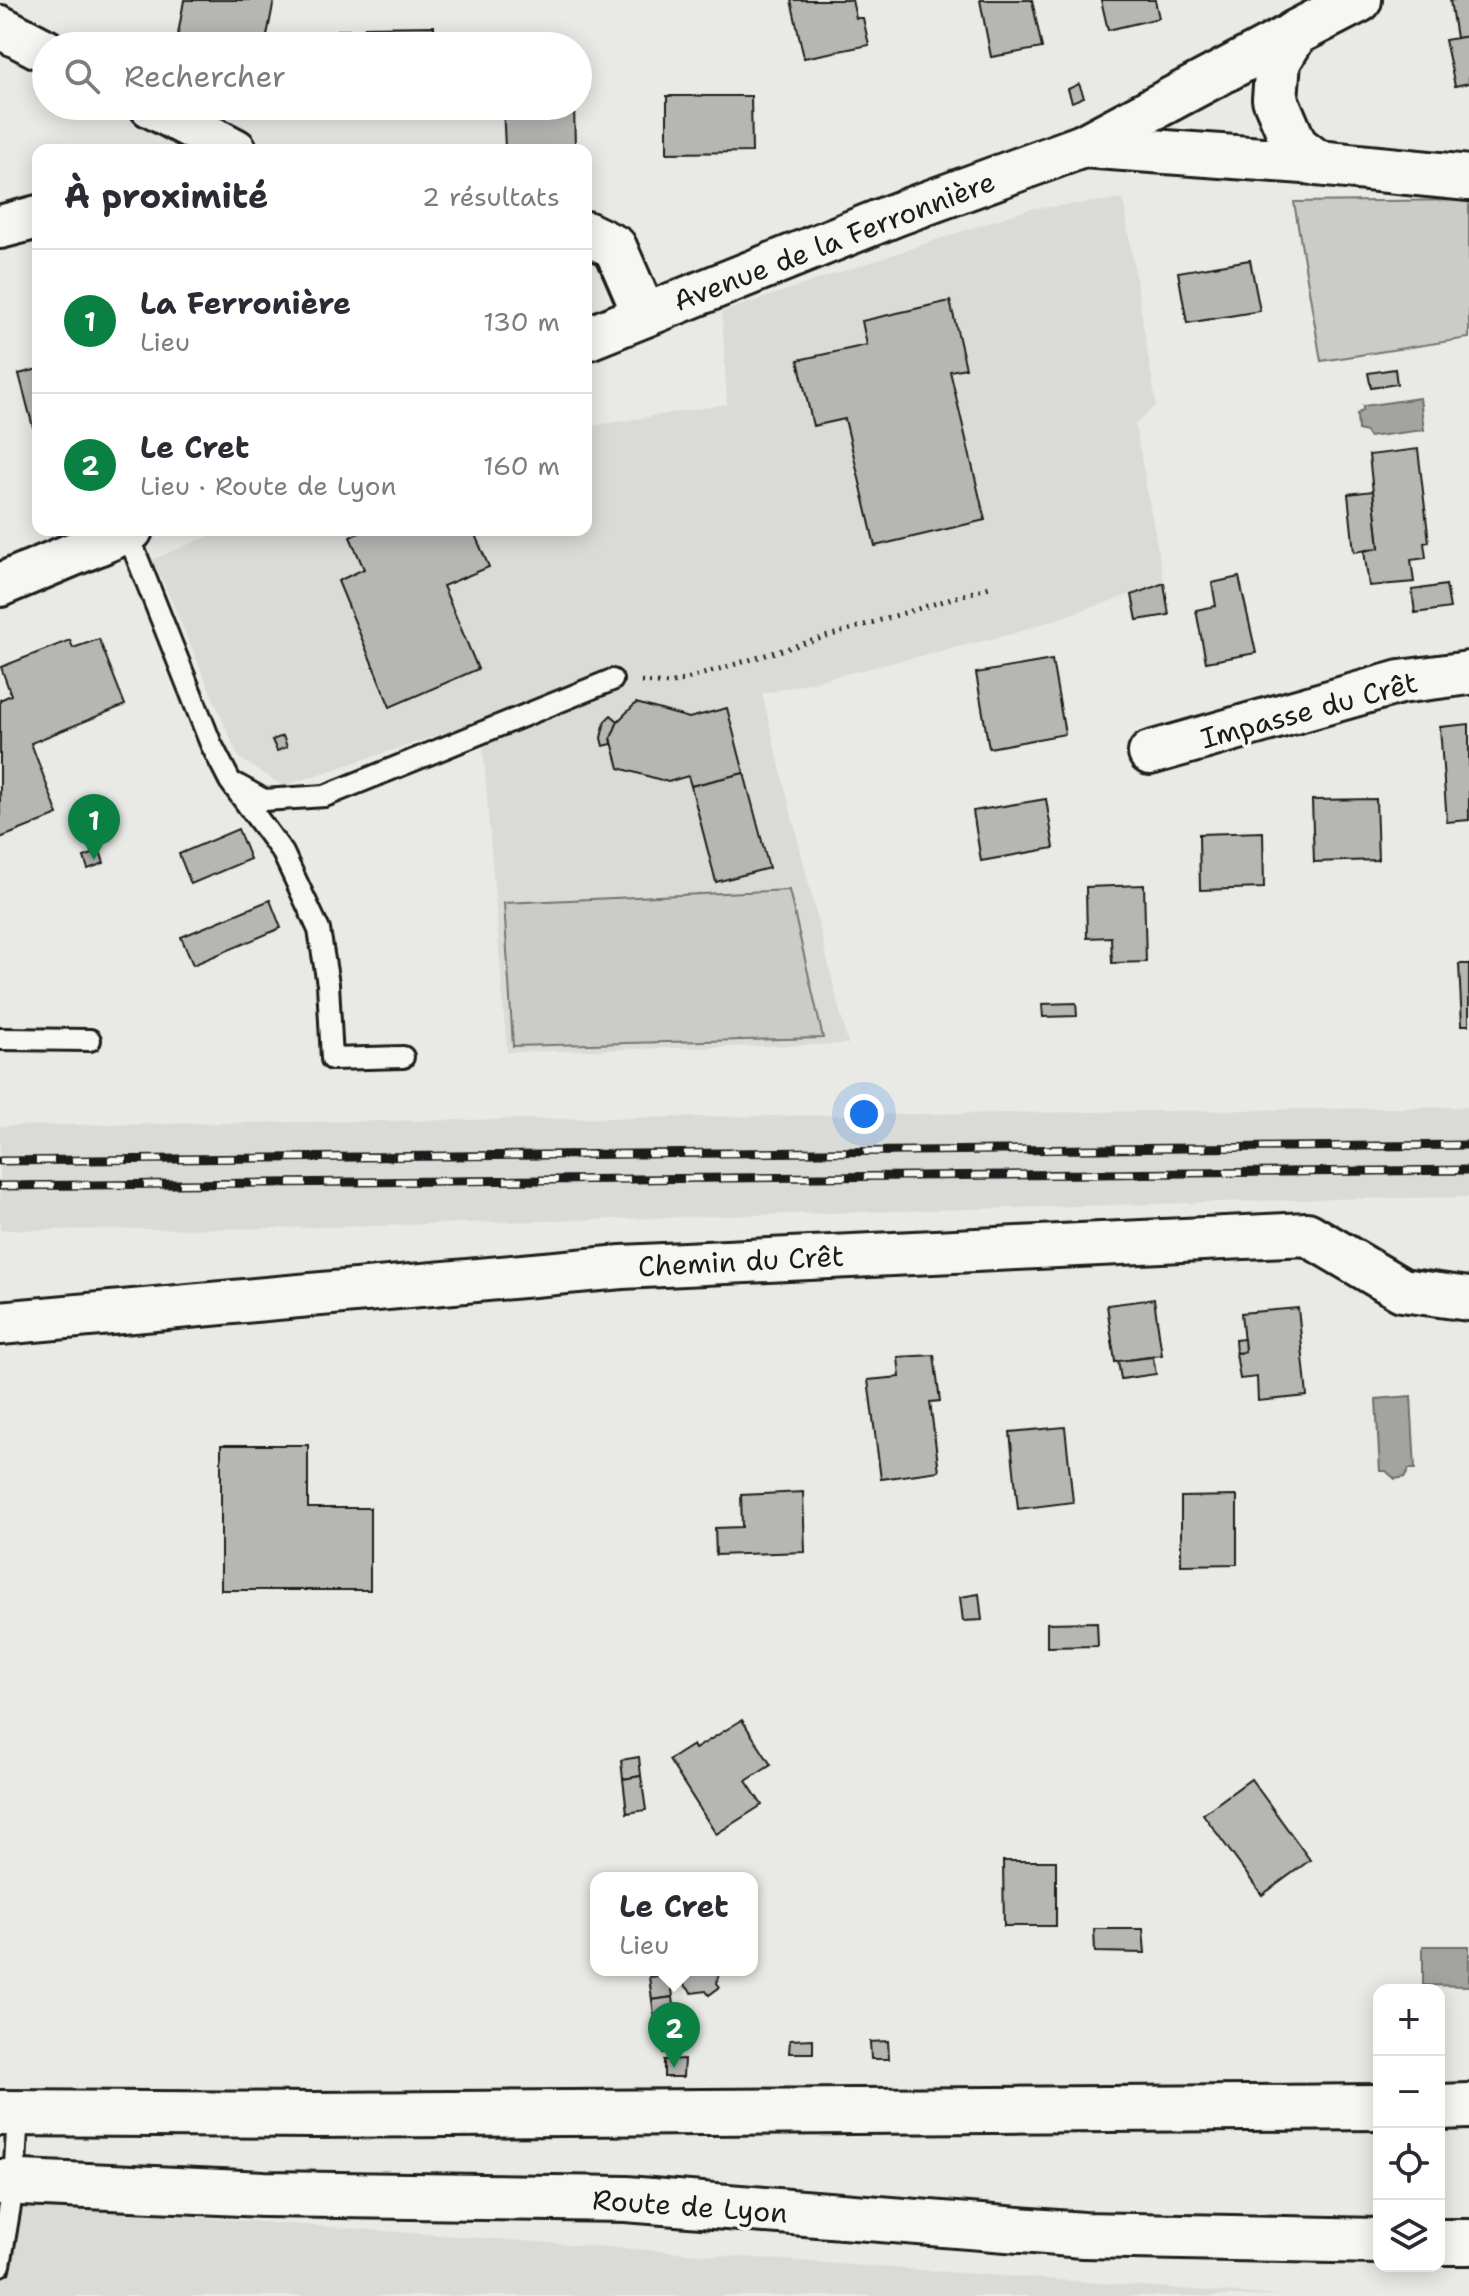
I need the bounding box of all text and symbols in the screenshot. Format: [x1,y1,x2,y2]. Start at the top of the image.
search box [32,32,592,120]
icon: search [60,54,104,98]
text: Rechercher [124,56,286,97]
street label: Avenue de la Ferronnière [668,162,1000,320]
text: À proximité [64,173,268,219]
text: 2 résultats [422,179,560,214]
text: La Ferronière [140,283,351,324]
text: 1 [84,304,96,339]
text: 130 m [483,304,560,339]
text: Lieu [140,324,190,359]
text: Le Cret [140,427,249,468]
text: 2 [81,448,99,483]
text: 160 m [483,448,560,483]
text: Lieu · Route de Lyon [140,468,396,503]
street label: Impasse du Crêt [1196,663,1422,757]
pin: 1 [68,794,120,860]
your location [844,1094,884,1134]
street label: Chemin du Crêt [637,1237,845,1285]
popup [590,1872,758,1976]
text: Le Cret [619,1886,729,1927]
text: Lieu [619,1927,669,1962]
map controls [1373,1984,1445,2272]
button: + [1373,1984,1445,2056]
pin: 2 [648,2002,700,2068]
button: − [1373,2056,1445,2128]
button: locate [1373,2128,1445,2200]
street label: Route de Lyon [591,2180,789,2232]
button: layers [1373,2200,1445,2272]

